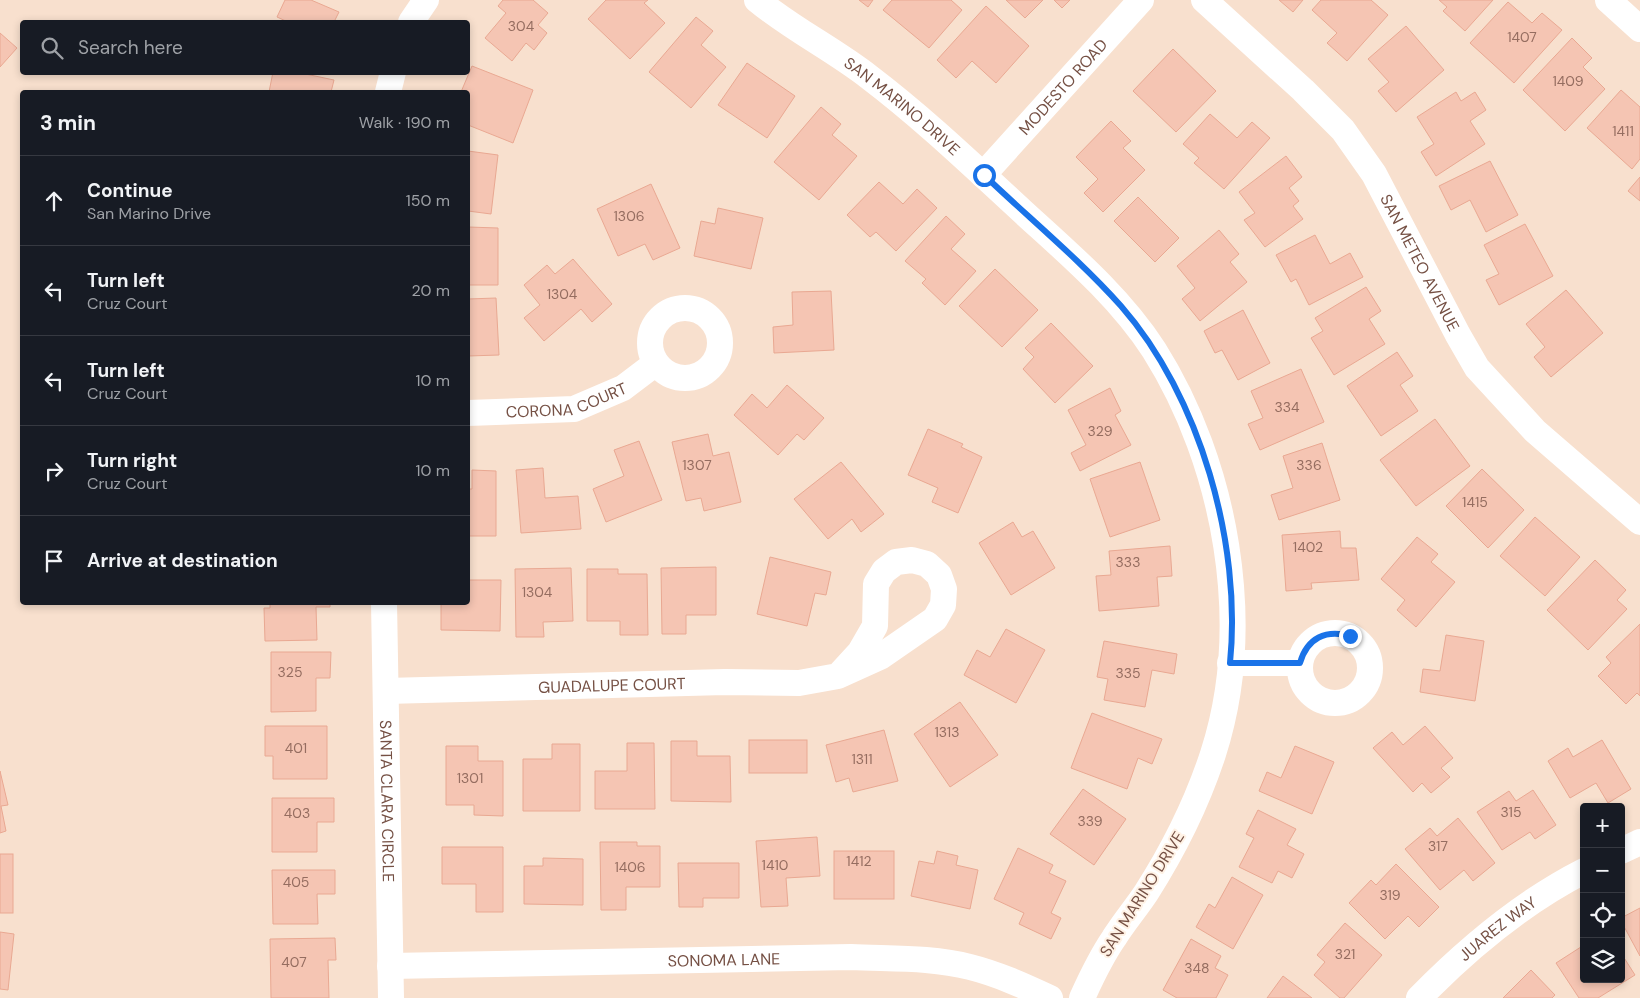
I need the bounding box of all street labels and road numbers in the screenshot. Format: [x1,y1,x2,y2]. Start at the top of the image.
street label: MODESTO ROAD [1014,34,1112,139]
street label: SAN MARINO DRIVE [840,52,965,160]
street label: SAN METEO AVENUE [1376,190,1465,335]
street label: CORONA COURT [505,377,630,422]
street label: GUADALUPE COURT [538,673,686,697]
street label: SANTA CLARA CIRCLE [376,720,399,882]
street label: SAN MARINO DRIVE [1095,827,1189,961]
street label: JUAREZ WAY [1454,891,1540,965]
street label: SONOMA LANE [667,948,780,971]

